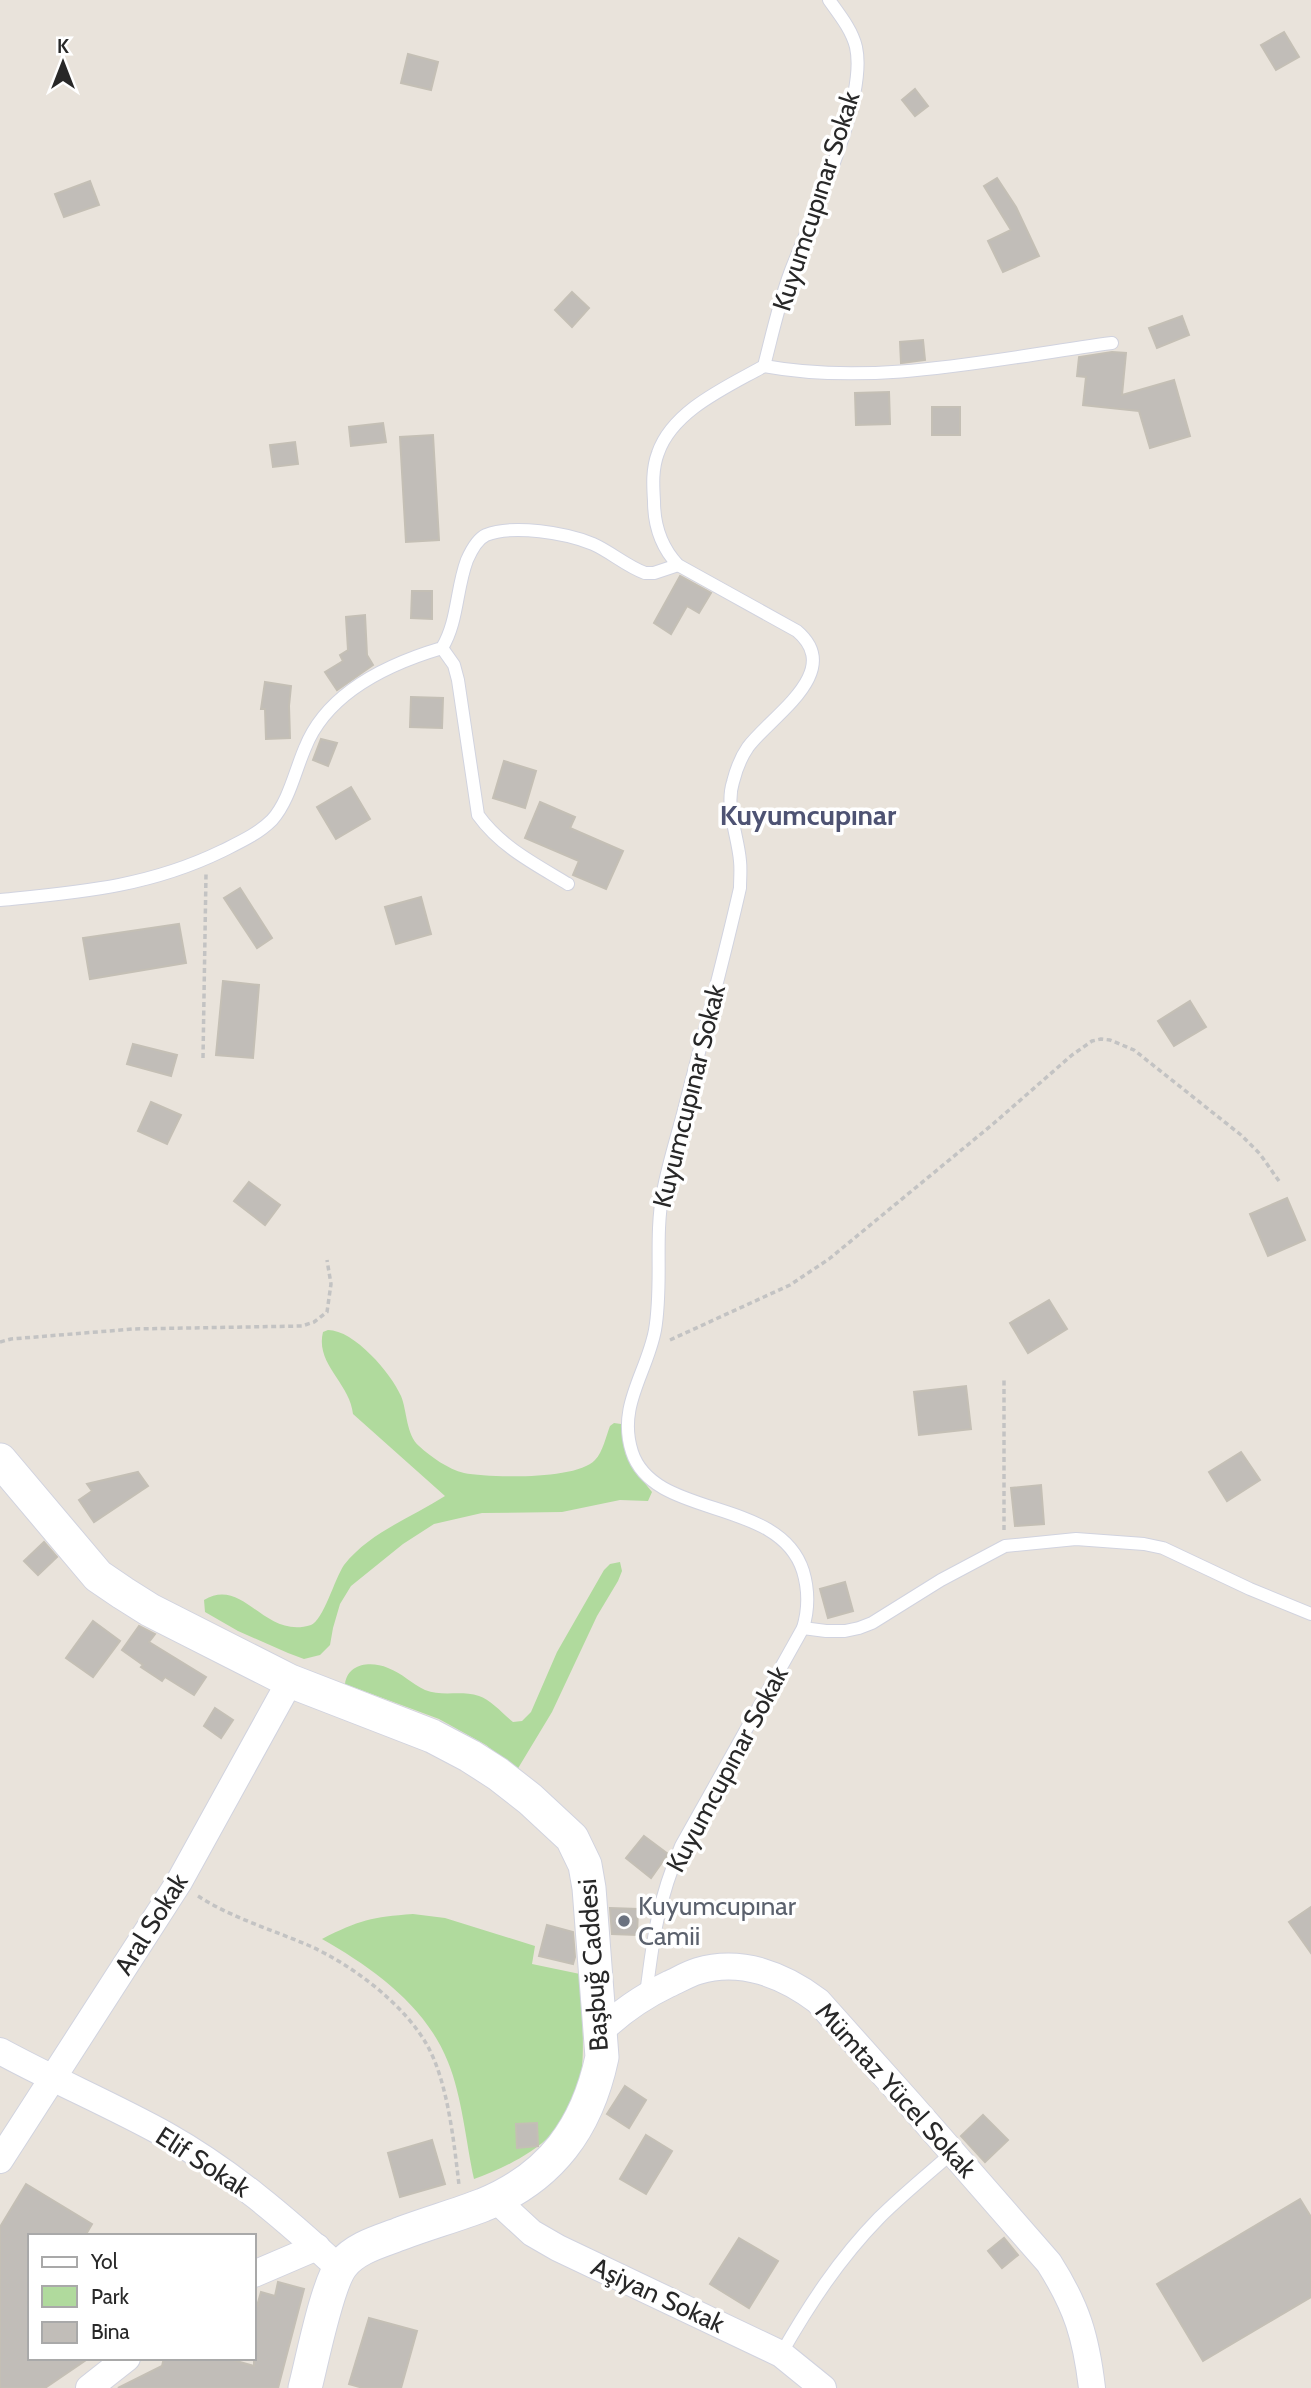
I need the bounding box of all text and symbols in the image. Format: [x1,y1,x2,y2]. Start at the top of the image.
north arrow [28,28,98,98]
text: K [57,35,69,58]
street label: Kuyumcupınar Sokak [765,87,867,315]
district label: Kuyumcupınar [720,798,897,832]
street label: Kuyumcupınar Sokak [646,981,732,1211]
street label: Kuyumcupınar Sokak [659,1660,795,1878]
street label: Aral Sokak [107,1867,195,1981]
street label: Başbuğ Caddesi [571,1878,615,2052]
place label: Kuyumcupınar Camii [638,1890,797,1952]
marker: Kuyumcupınar Camii [616,1913,632,1929]
street label: Mümtaz Yücel Sokak [809,1996,983,2185]
street label: Elif Sokak [150,2120,256,2204]
legend [28,2234,256,2360]
text: Yol [90,2249,118,2274]
street label: Aşiyan Sokak [586,2250,730,2340]
text: Park [91,2284,129,2309]
text: Bina [91,2319,130,2344]

